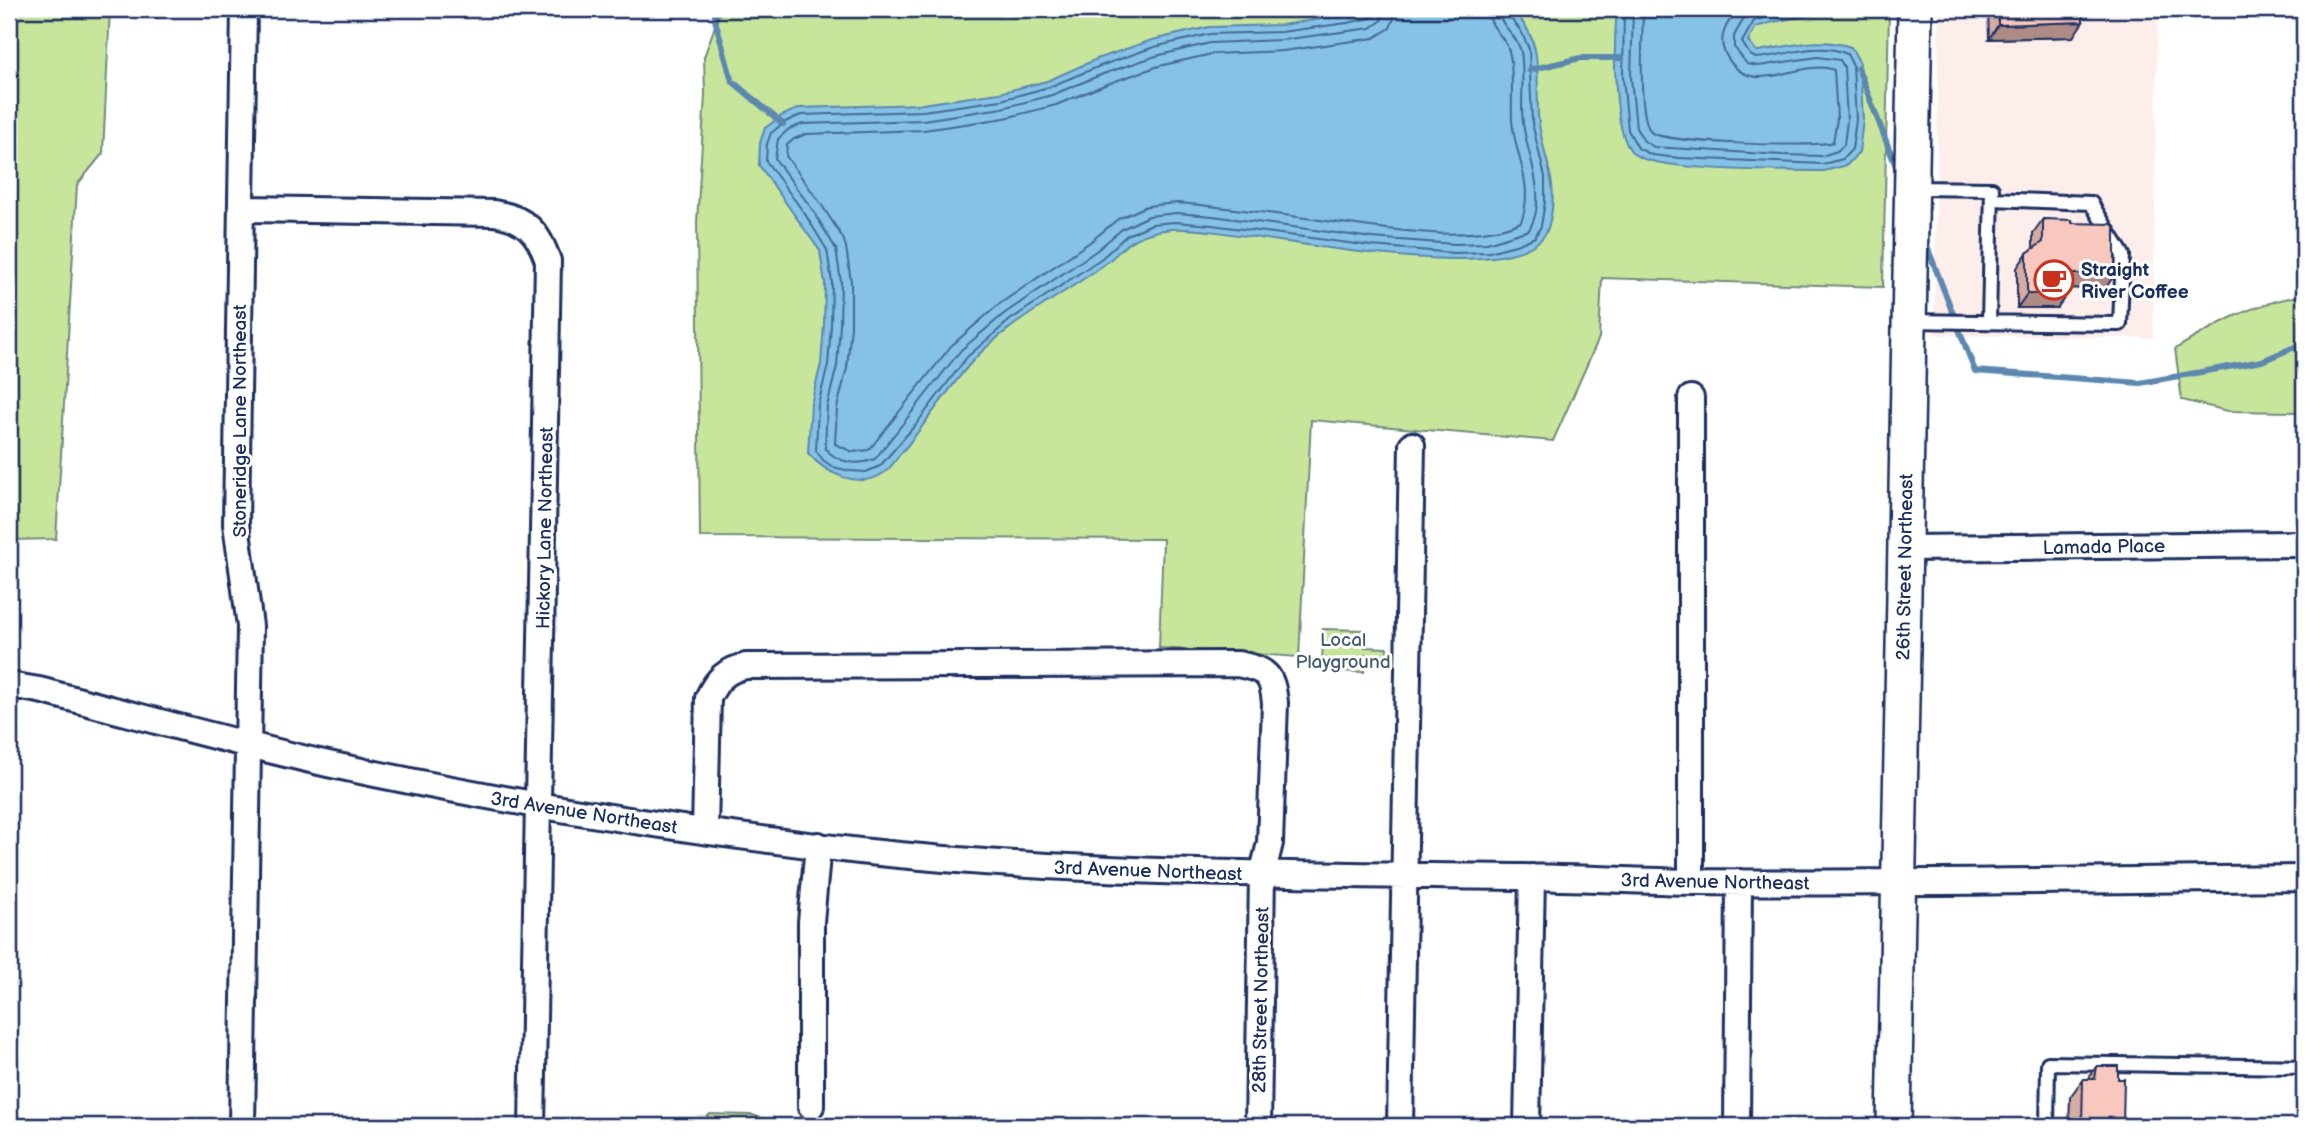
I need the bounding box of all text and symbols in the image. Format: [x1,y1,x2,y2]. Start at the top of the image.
cafe icon: Straight River Coffee [2033,259,2075,301]
place label: Straight River Coffee [2081,259,2189,304]
street label: Stoneridge Lane Northeast [229,304,252,538]
street label: Hickory Lane Northeast [532,426,559,629]
street label: 26th Street Northeast [1892,473,1919,661]
street label: Lamada Place [2043,535,2165,560]
park label: Local Playground [1295,629,1391,674]
street label: 3rd Avenue Northeast [489,787,679,840]
street label: 3rd Avenue Northeast [1053,857,1243,886]
street label: 3rd Avenue Northeast [1620,869,1810,896]
street label: 28th Street Northeast [1248,906,1275,1093]

